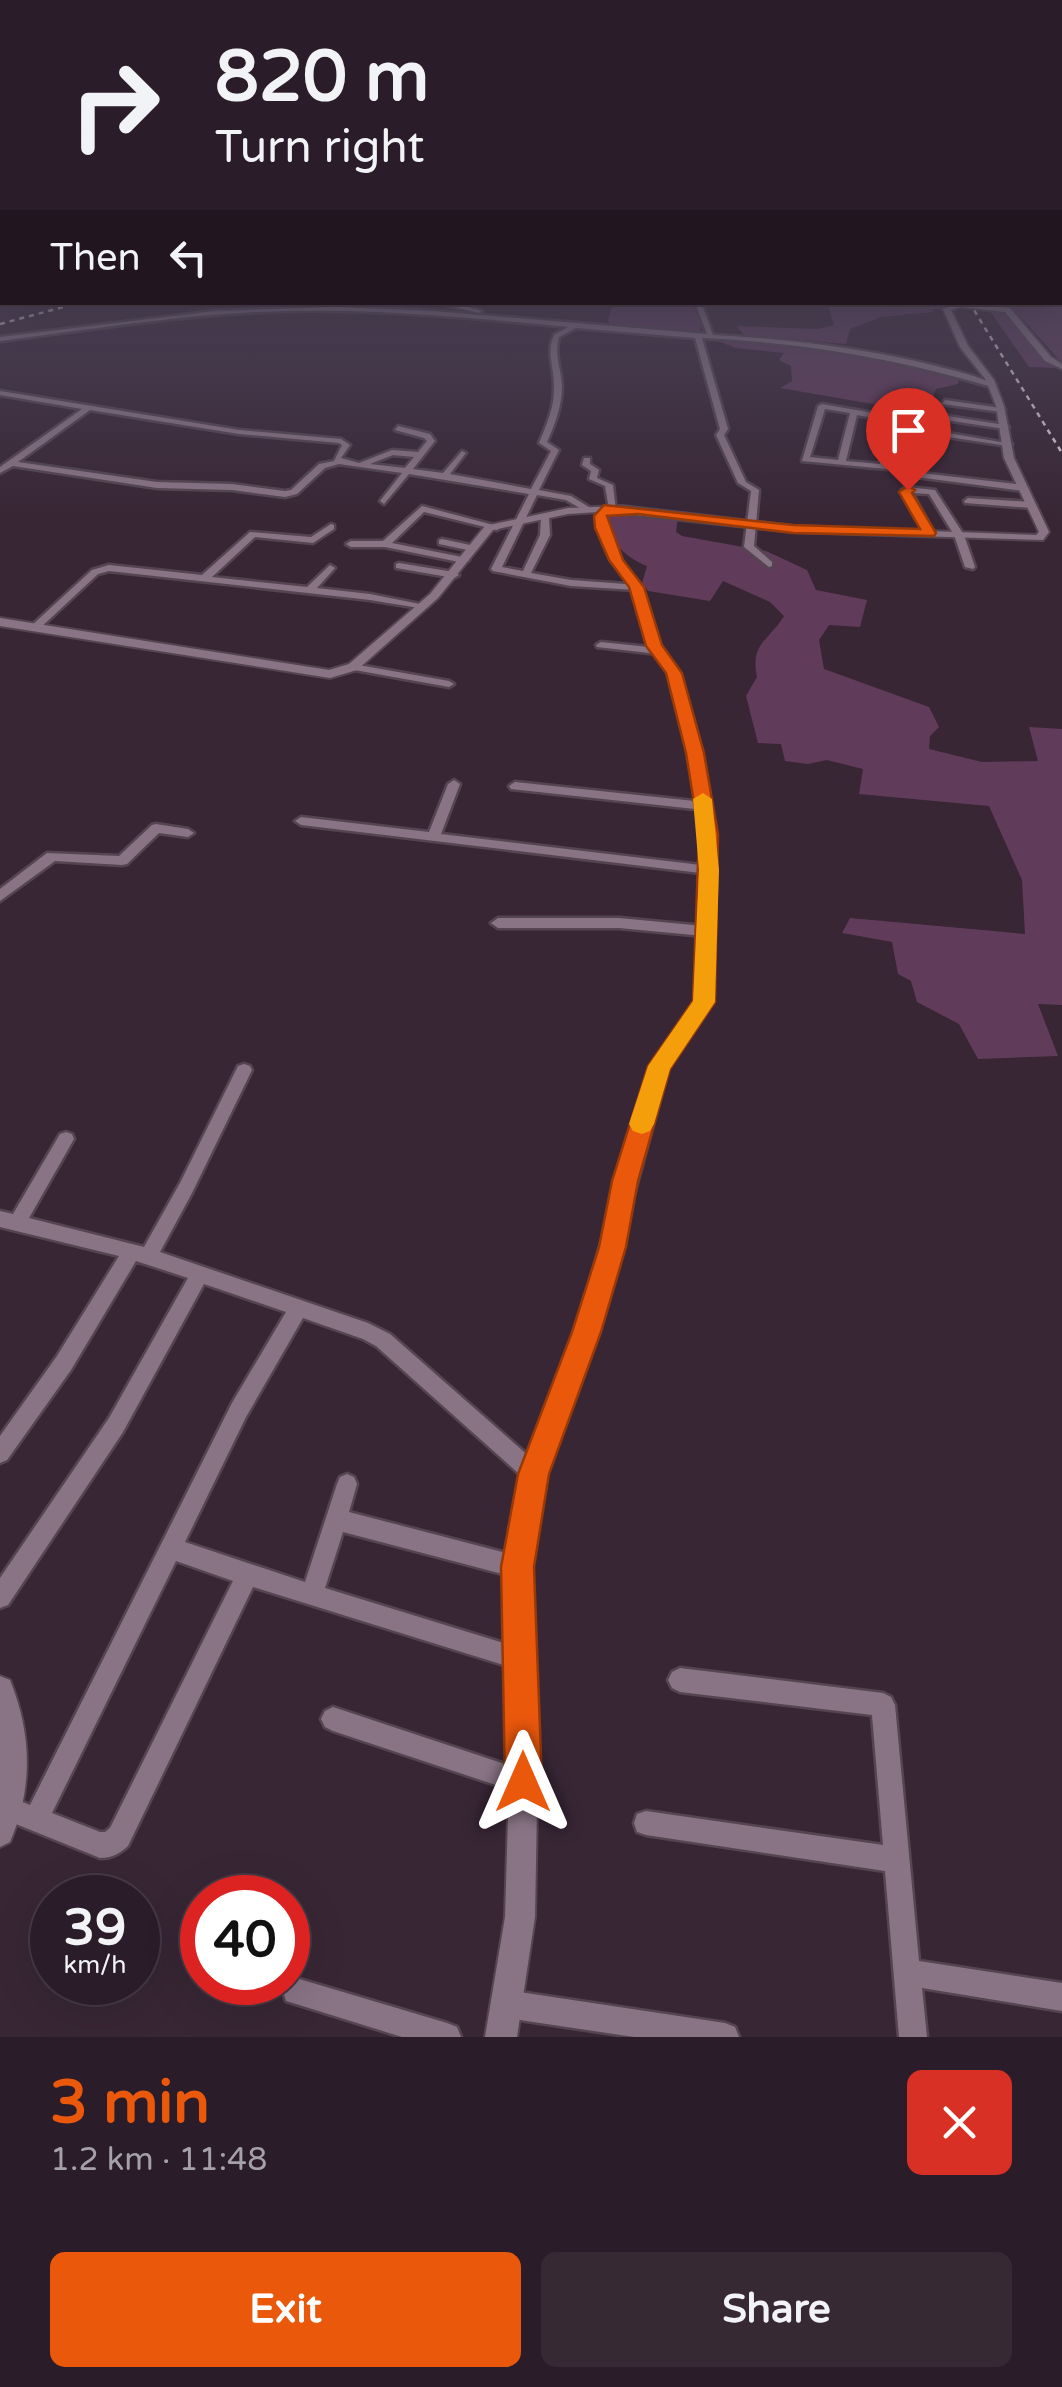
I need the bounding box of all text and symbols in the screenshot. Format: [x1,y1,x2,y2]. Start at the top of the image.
text: 820 m [215,36,429,120]
icon: right [50,40,180,170]
text: Turn right [215,121,424,175]
icon: left [161,230,216,285]
text: Then [50,235,141,281]
pin [866,388,951,491]
icon: arrive [881,403,936,458]
position arrow [471,1730,575,1834]
speed limit sign: 40 [180,1875,310,2005]
text: 39 [64,1898,126,1958]
text: km/h [64,1950,126,1980]
text: 3 min [50,2067,210,2139]
button: close [907,2070,1012,2175]
text: 1.2 km · 11:48 [50,2141,267,2179]
button: Exit [50,2252,521,2367]
button: Share [541,2252,1012,2367]

